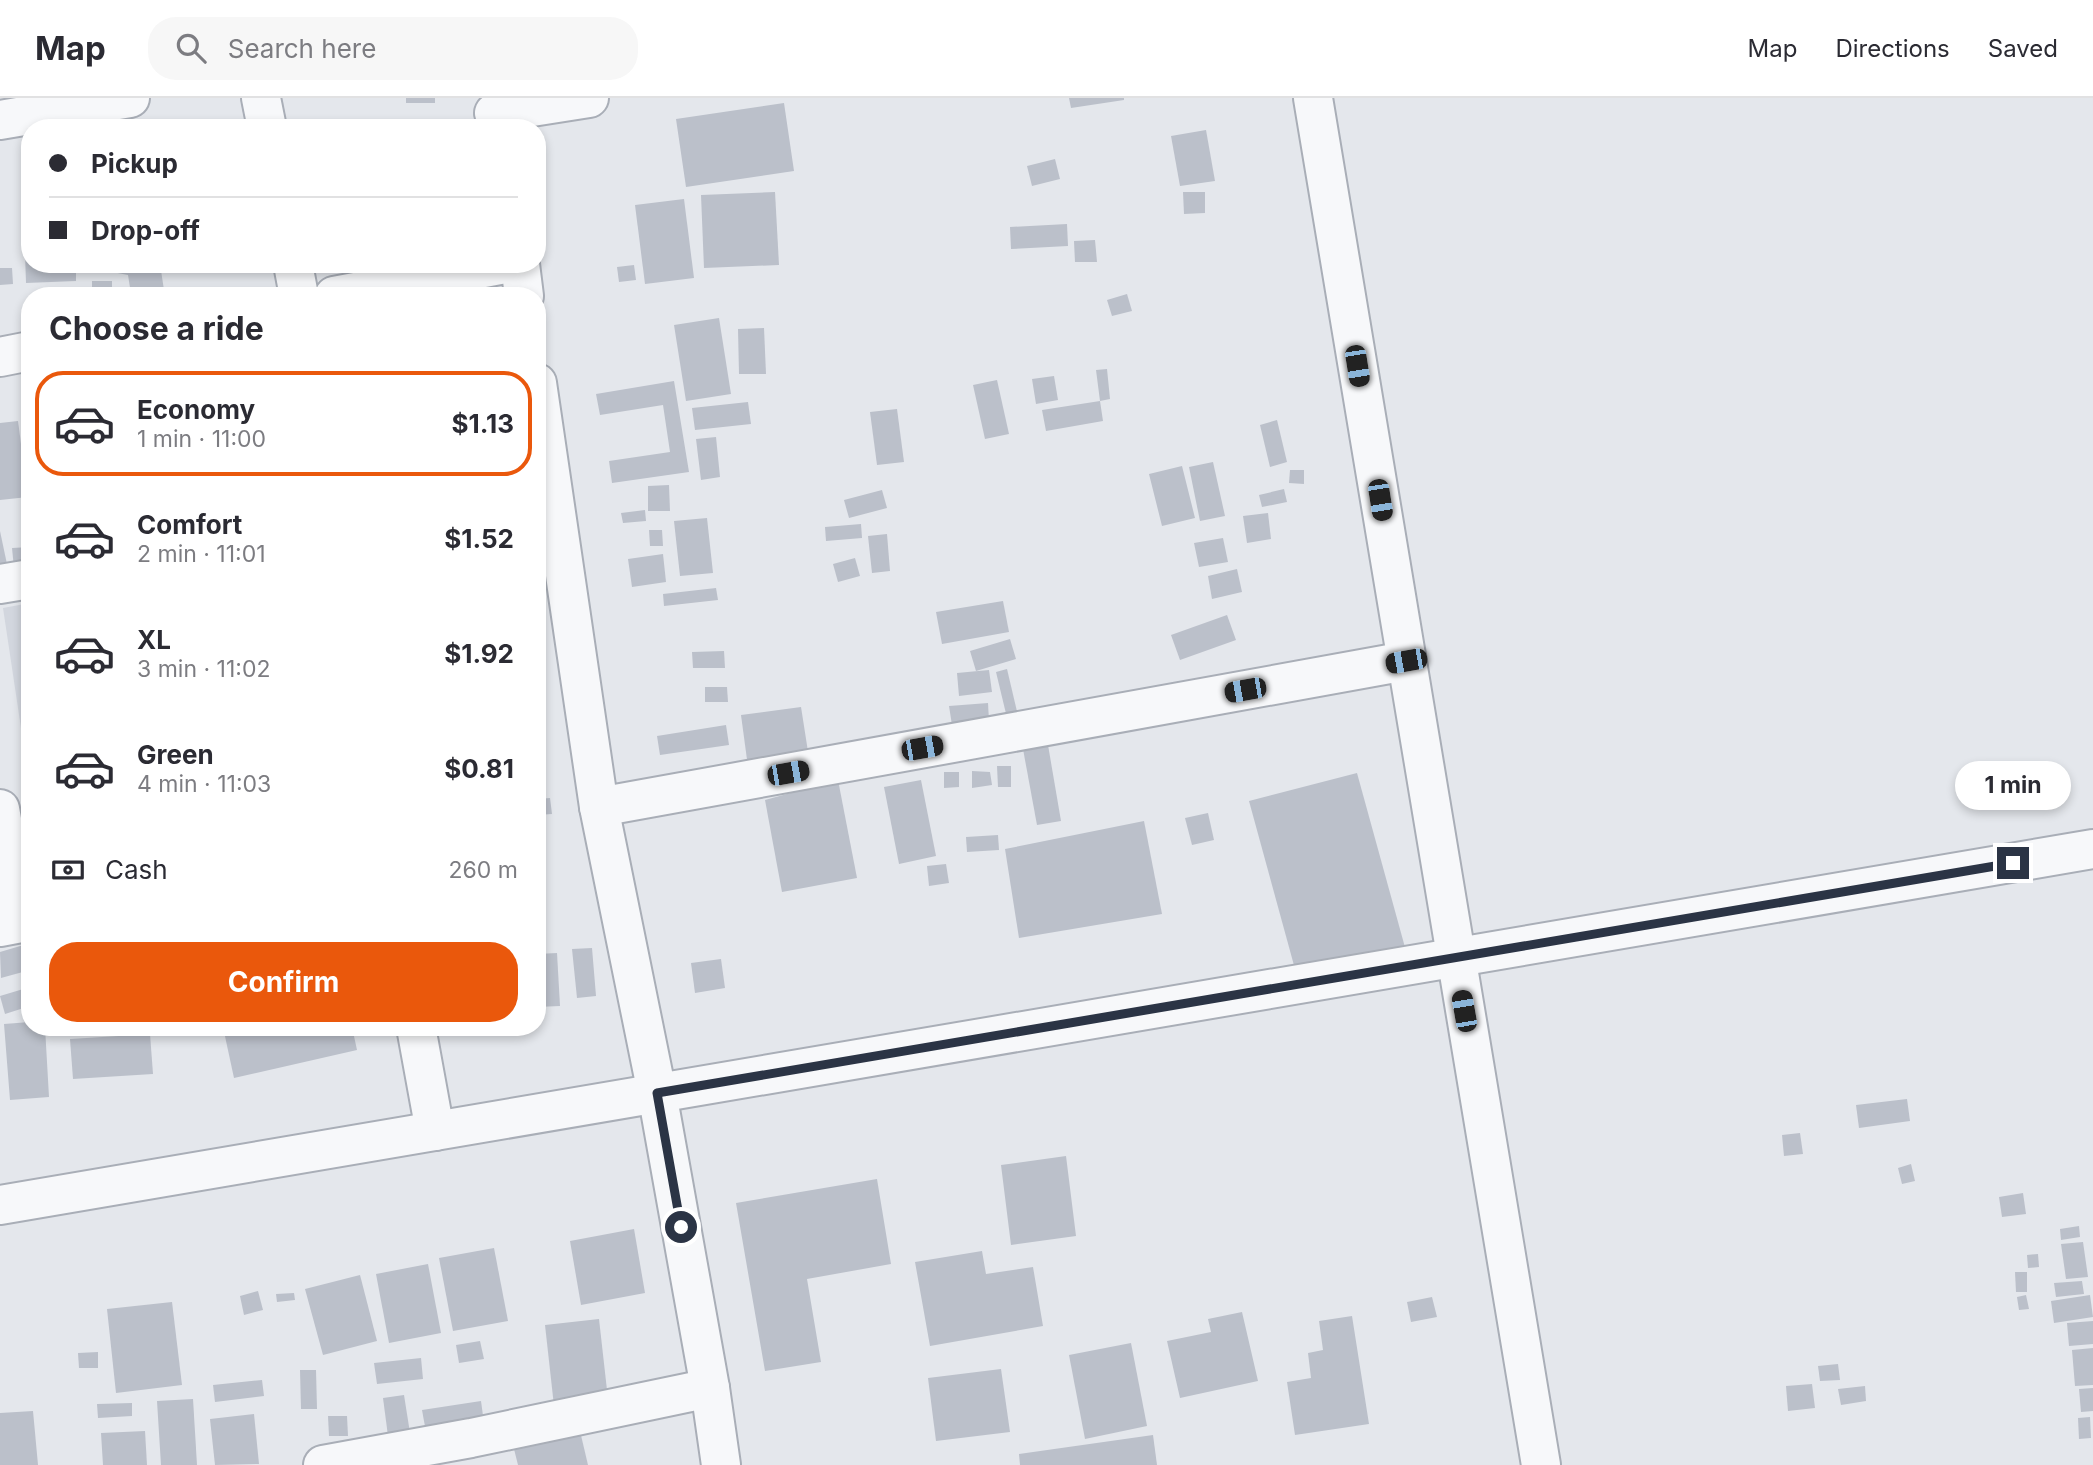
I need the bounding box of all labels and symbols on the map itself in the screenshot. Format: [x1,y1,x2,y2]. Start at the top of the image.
car [1344,344,1371,388]
car [1367,478,1394,522]
car [1384,647,1429,675]
car [1223,676,1268,704]
car [900,734,945,762]
car [766,759,811,787]
callout: 1 min [1955,762,2071,810]
route end [1997,847,2029,879]
car [1451,988,1478,1034]
route start [665,1211,697,1243]

